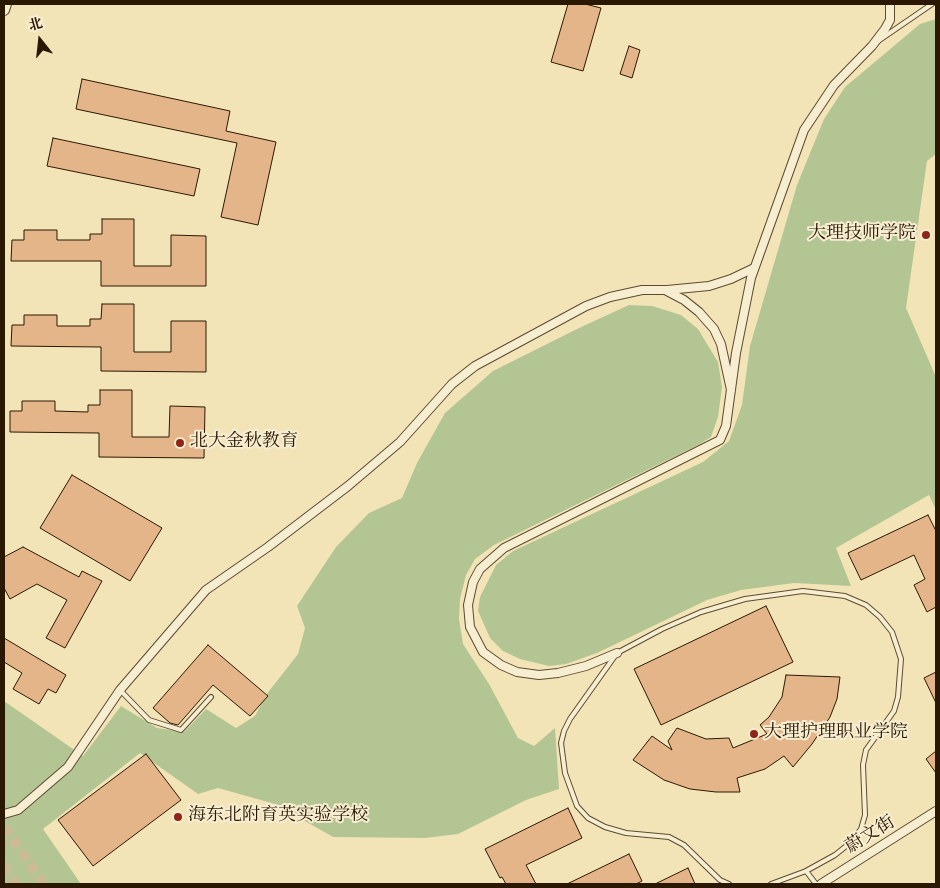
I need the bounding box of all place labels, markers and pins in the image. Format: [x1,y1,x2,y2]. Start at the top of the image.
place label: 大理技师学院 [808,224,916,246]
marker: 大理技师学院 [920,229,932,241]
place label: 北大金秋教育 [190,432,298,454]
marker: 北大金秋教育 [174,437,186,449]
place label: 大理护理职业学院 [764,723,908,745]
marker: 大理护理职业学院 [748,728,760,740]
place label: 海东北附育英实验学校 [188,806,368,828]
marker: 海东北附育英实验学校 [172,811,184,823]

